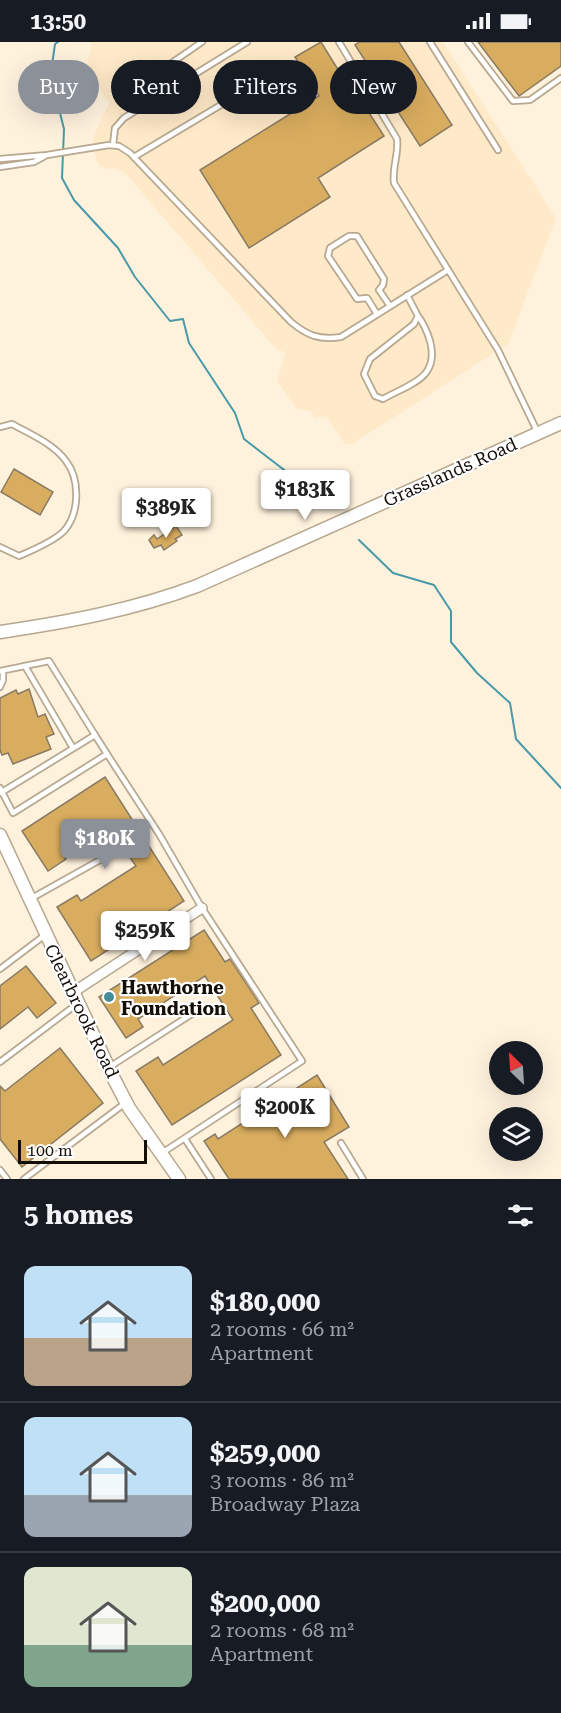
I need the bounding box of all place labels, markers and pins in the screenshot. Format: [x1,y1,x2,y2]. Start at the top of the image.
pin: $183K [263,470,347,521]
pin: $389K [124,488,208,539]
pin: $180K [63,819,147,870]
pin: $259K [103,911,187,962]
place label: Hawthorne Foundation [121,977,226,1019]
marker: Hawthorne Foundation [102,990,116,1004]
pin: $200K [243,1088,327,1139]

